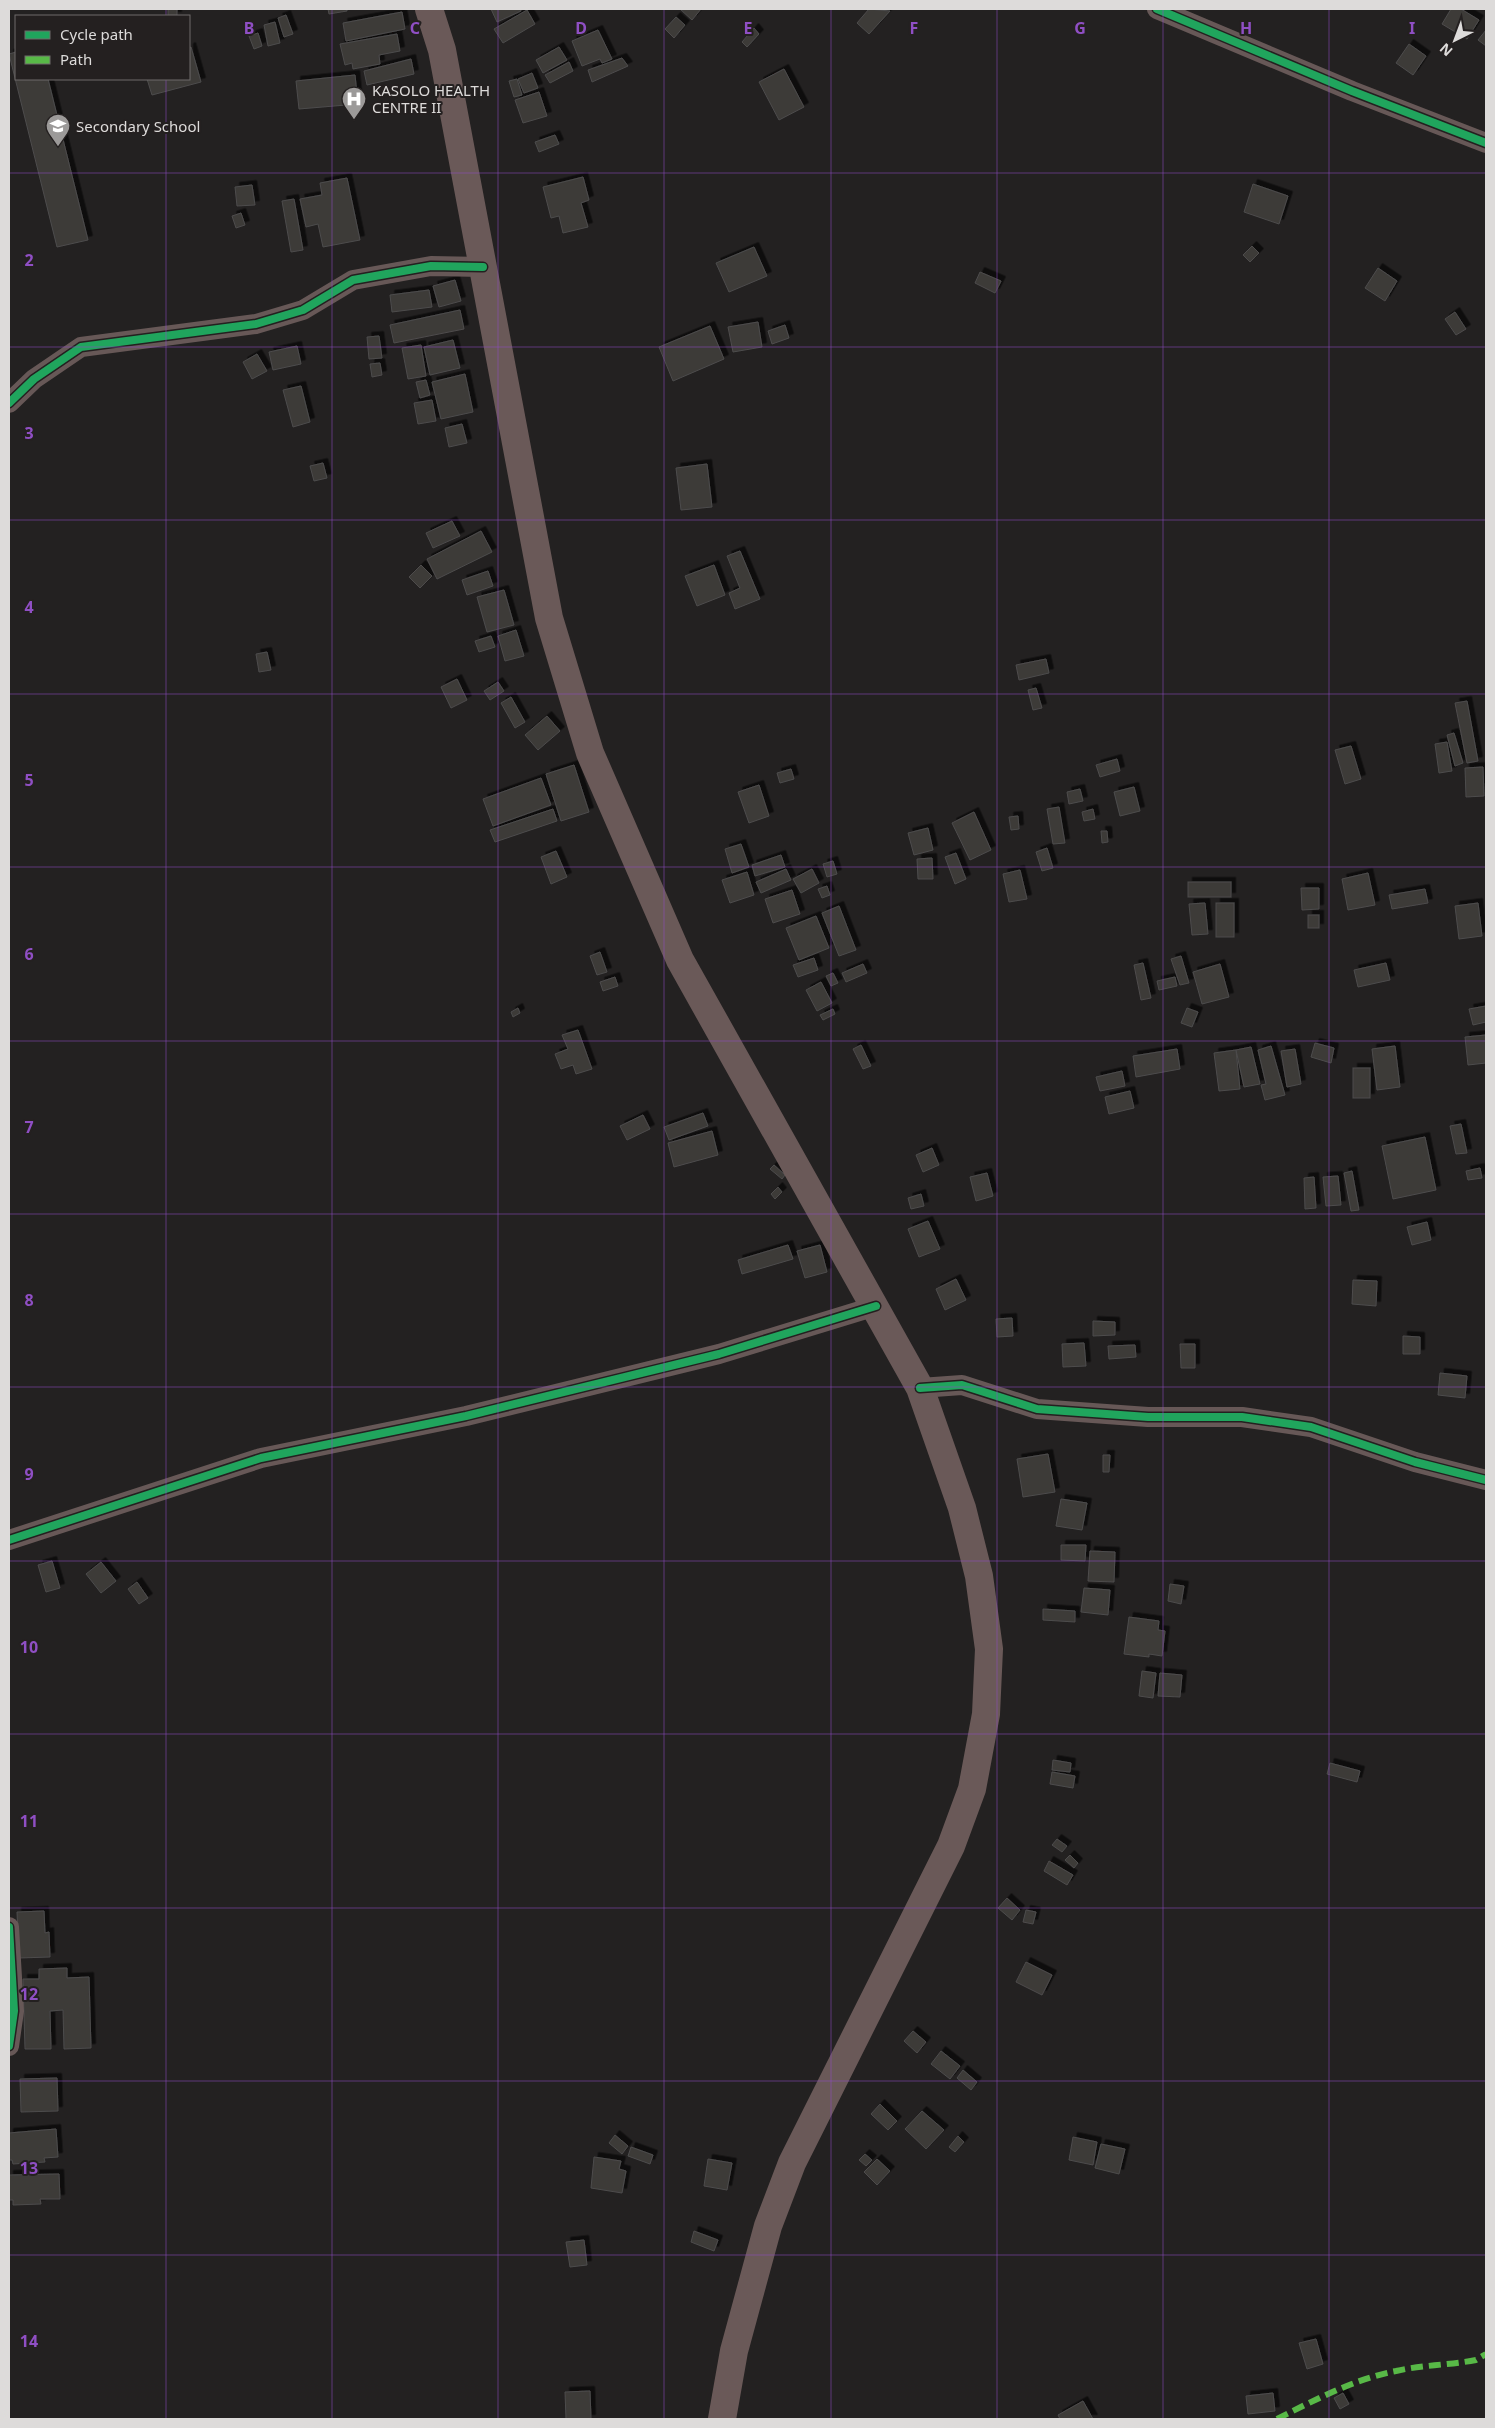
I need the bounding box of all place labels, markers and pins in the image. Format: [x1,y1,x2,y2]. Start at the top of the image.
place label: KASOLO HEALTH CENTRE II [372,80,490,117]
hospital icon: KASOLO HEALTH CENTRE II [341,86,367,120]
school or university icon: Secondary School [45,113,71,147]
place label: Secondary School [76,116,200,136]

